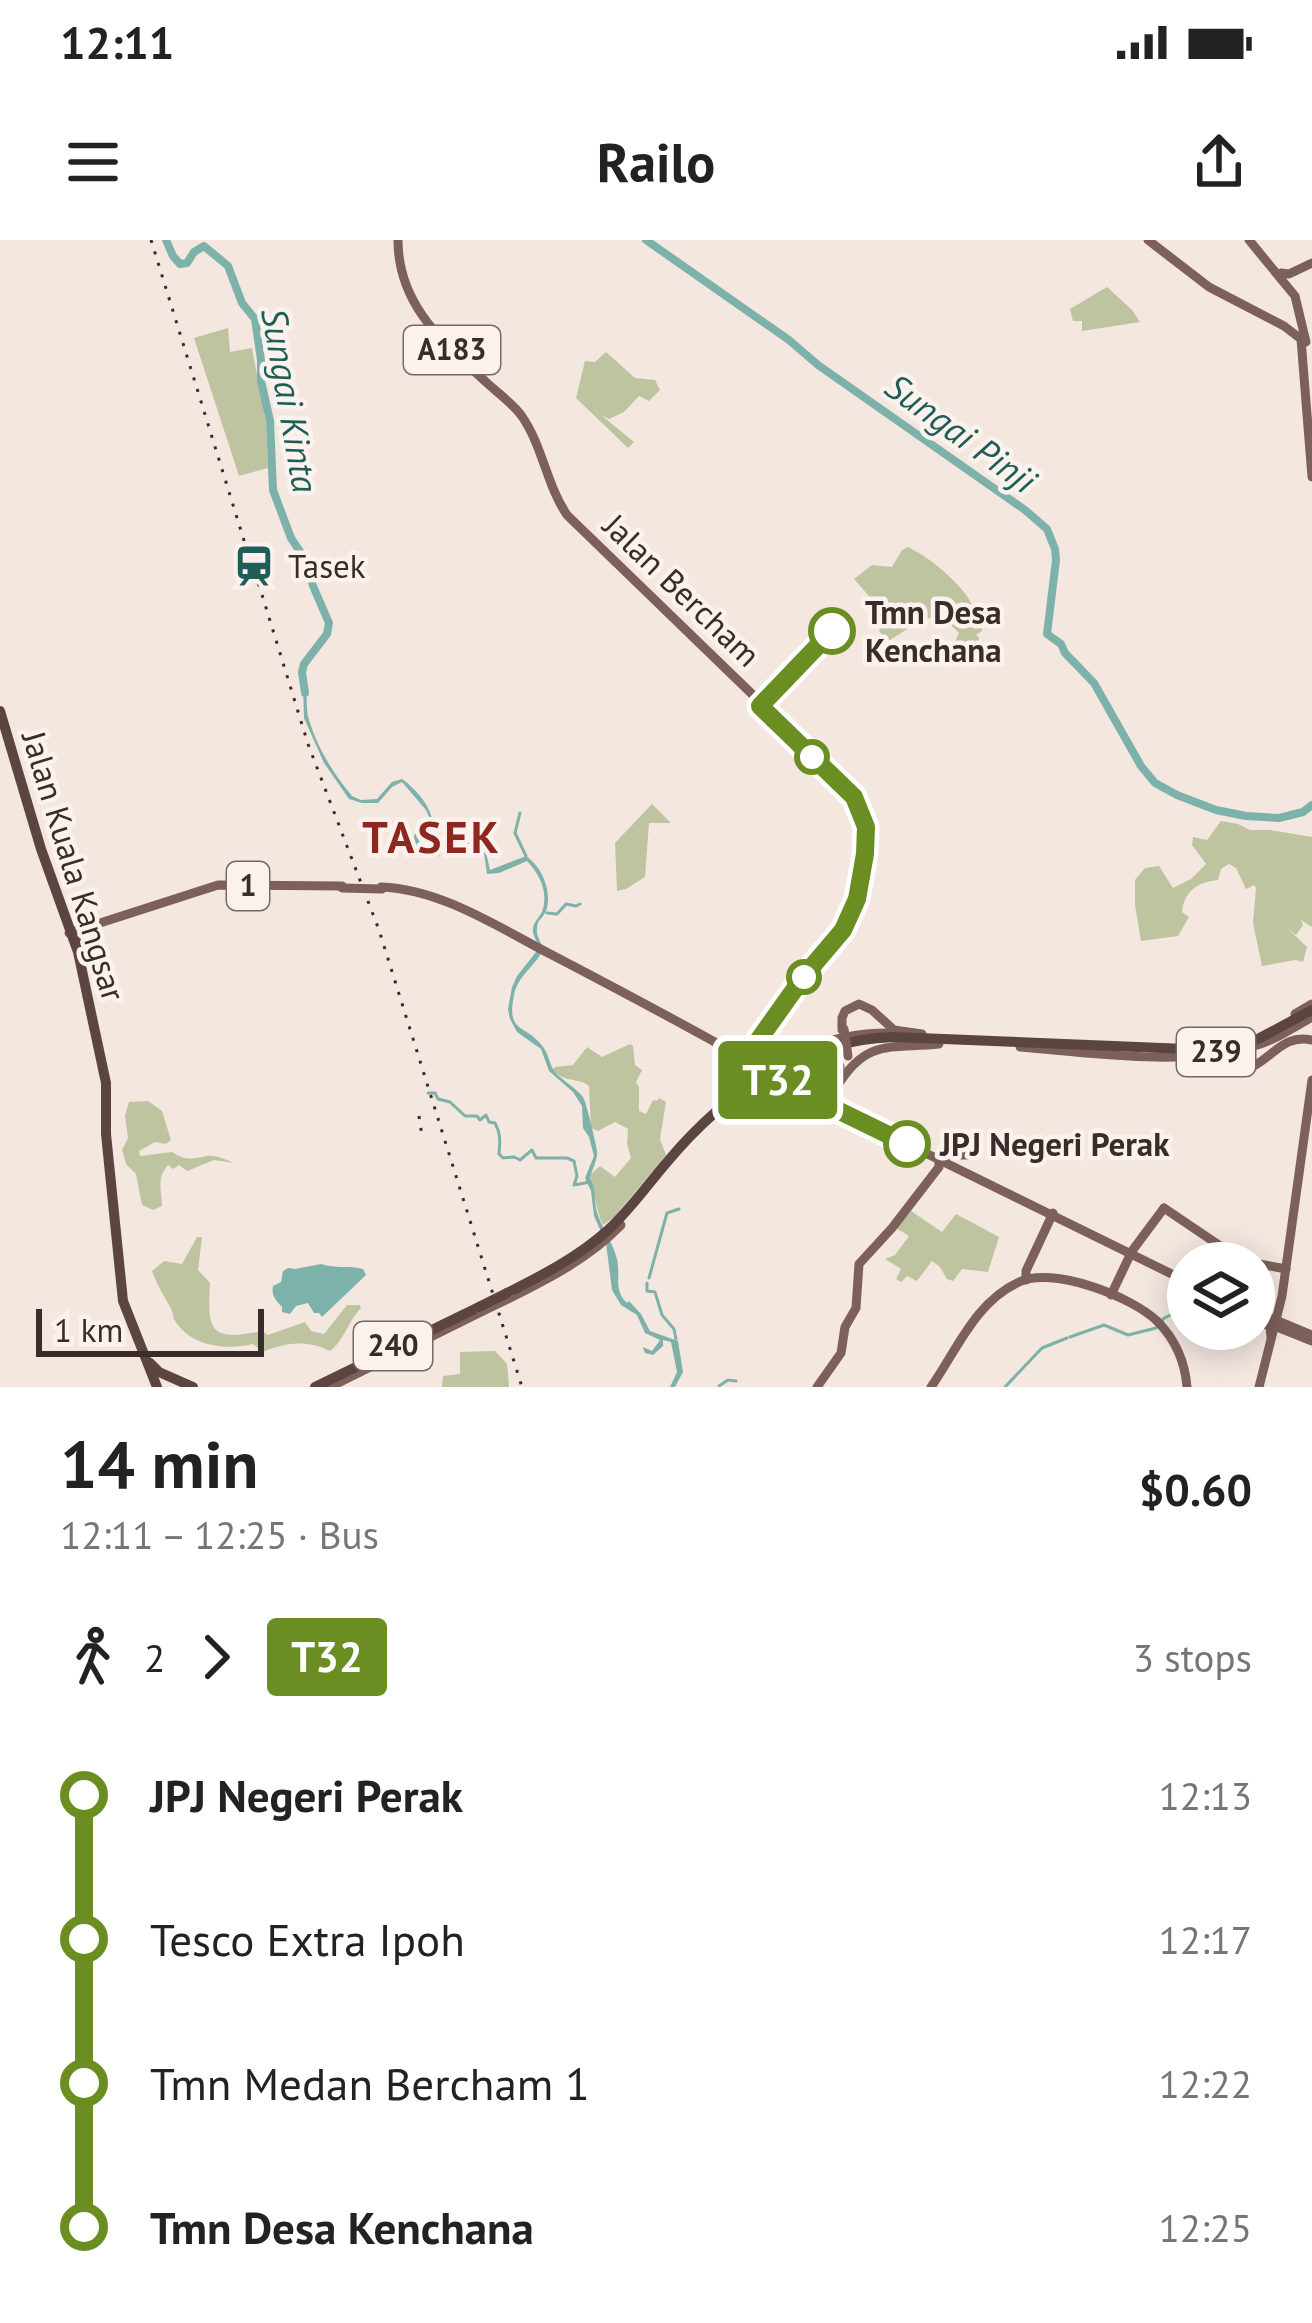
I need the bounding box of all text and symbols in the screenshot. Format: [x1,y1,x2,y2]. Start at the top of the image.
text: 12:11 [60,13,174,71]
text: Railo [597,127,715,197]
icon: menu [60,129,126,195]
icon: share [1186,129,1252,195]
water label: Sungai Kinta [251,304,330,496]
road number: A183 [404,326,500,374]
water label: Sungai Pinji [876,362,1047,504]
street label: Jalan Bercham [593,503,770,675]
station icon: Tasek [231,543,277,589]
place label: Tasek [288,544,366,587]
place label: Tmn Desa Kenchana [865,590,1002,671]
marker: Tmn Desa Kenchana [810,609,854,653]
street label: Jalan Kuala Kangsar [12,724,136,1006]
unlabelled marker [796,741,828,773]
district label: TASEK [362,807,502,865]
road number: 1 [227,862,269,910]
unlabelled marker [788,961,820,993]
road number: 239 [1177,1028,1255,1076]
line badge: T32 [709,1041,847,1119]
text: T32 [742,1052,814,1107]
marker: JPJ Negeri Perak [885,1122,929,1166]
place label: JPJ Negeri Perak [939,1122,1170,1165]
map controls [1167,1242,1275,1350]
button: layers [1167,1242,1275,1350]
scale bar [36,1303,264,1356]
text: 1 km [54,1308,123,1351]
road number: 240 [354,1322,432,1370]
text: 14 min [60,1421,258,1506]
text: $0.60 [1139,1460,1252,1518]
text: 12:11 – 12:25 · Bus [60,1509,379,1560]
icon: walk [60,1624,126,1690]
icon: forward [183,1624,249,1690]
text: T32 [291,1629,363,1684]
text: 2 [144,1632,165,1683]
text: 3 stops [1133,1632,1252,1683]
text: JPJ Negeri Perak [150,1766,463,1824]
text: 12:13 [1158,1770,1252,1821]
text: Tesco Extra Ipoh [150,1910,465,1968]
text: 12:17 [1158,1914,1252,1965]
text: Tmn Medan Bercham 1 [150,2054,590,2112]
text: 12:22 [1158,2058,1252,2109]
text: Tmn Desa Kenchana [150,2198,534,2256]
text: 12:25 [1158,2202,1252,2253]

